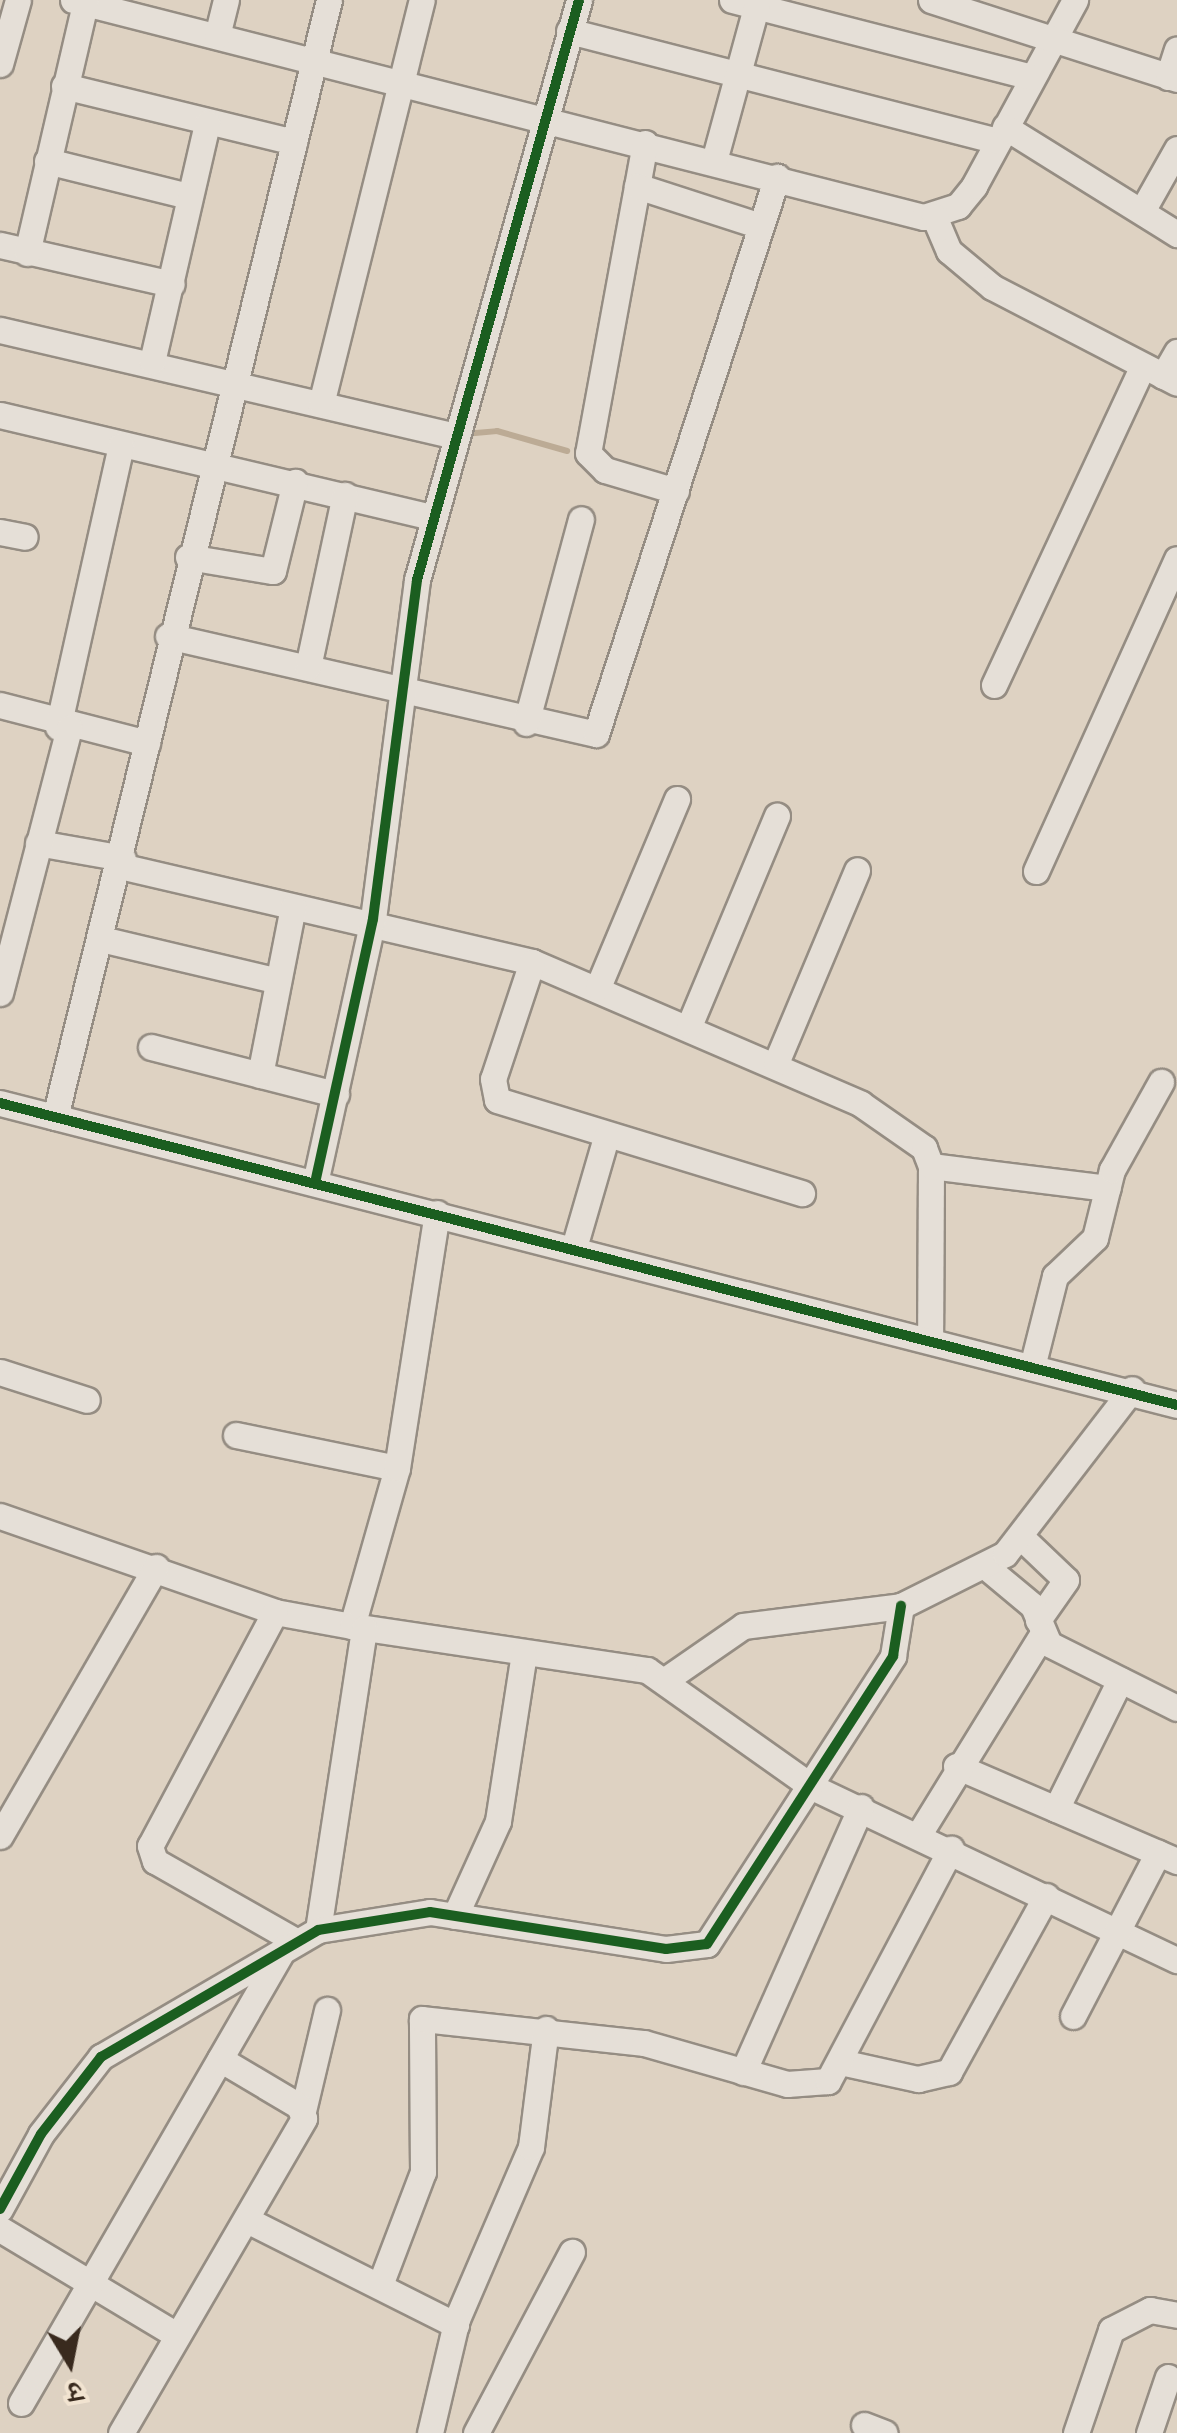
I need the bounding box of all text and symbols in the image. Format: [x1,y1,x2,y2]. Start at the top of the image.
north arrow [20,2313,120,2413]
text: उ [65,2375,85,2411]

